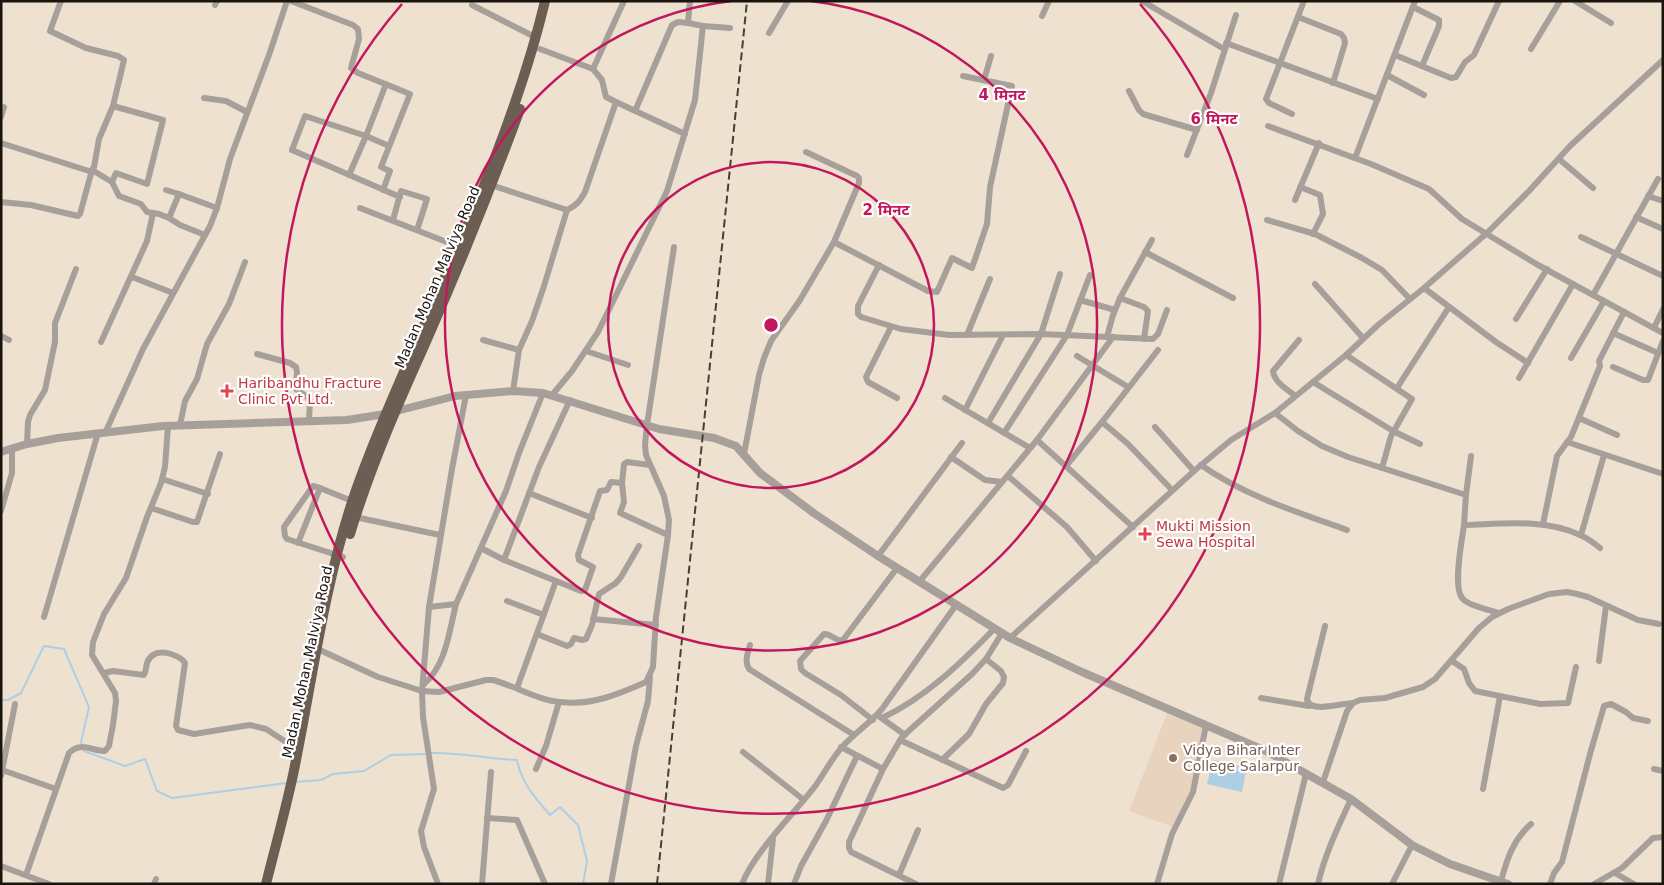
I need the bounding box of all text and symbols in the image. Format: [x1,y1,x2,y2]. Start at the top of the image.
text: 4 मिनट [978,86,1026,104]
text: 6 मिनट [1190,110,1238,128]
street label: Madan Mohan Malviya Road [391,184,483,370]
text: 2 मिनट [862,201,910,219]
centre of rings [762,316,780,334]
place label: Haribandhu Fracture Clinic Pvt Ltd. [238,375,382,407]
marker: Haribandhu Fracture Clinic Pvt Ltd. [220,384,234,398]
place label: Mukti Mission Sewa Hospital [1156,518,1255,550]
marker: Mukti Mission Sewa Hospital [1138,527,1152,541]
street label: Madan Mohan Malviya Road [279,564,335,760]
place label: Vidya Bihar Inter College Salarpur [1183,742,1301,774]
marker: Vidya Bihar Inter College Salarpur [1167,752,1179,764]

